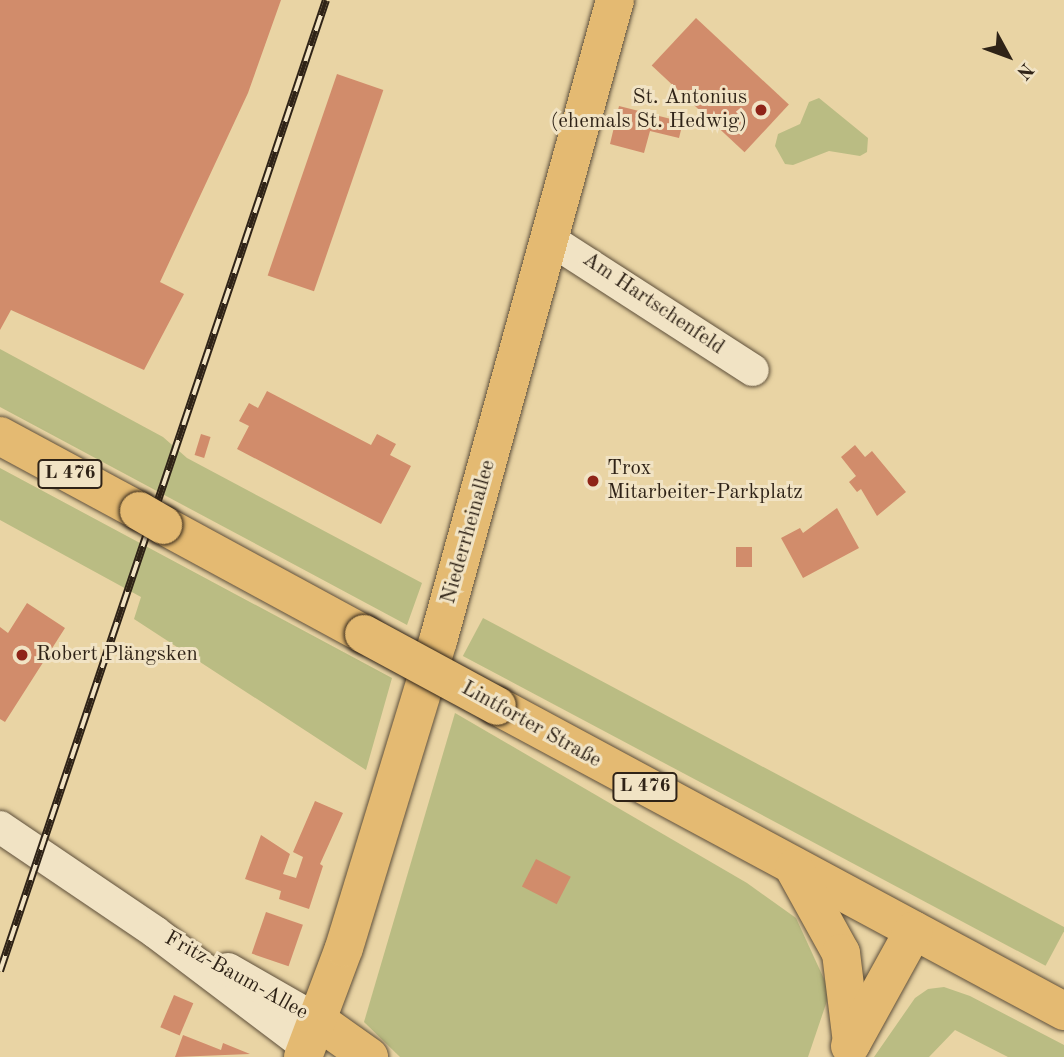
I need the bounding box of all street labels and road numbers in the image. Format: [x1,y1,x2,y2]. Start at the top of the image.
street label: Am Hartschenfeld [577,247,729,361]
street label: Niederrheinallee [436,457,502,607]
road number: L 476 [37,458,103,489]
street label: Lintforter Straße [457,676,605,774]
road number: L 476 [612,772,678,802]
street label: Fritz-Baum-Allee [160,926,312,1026]

